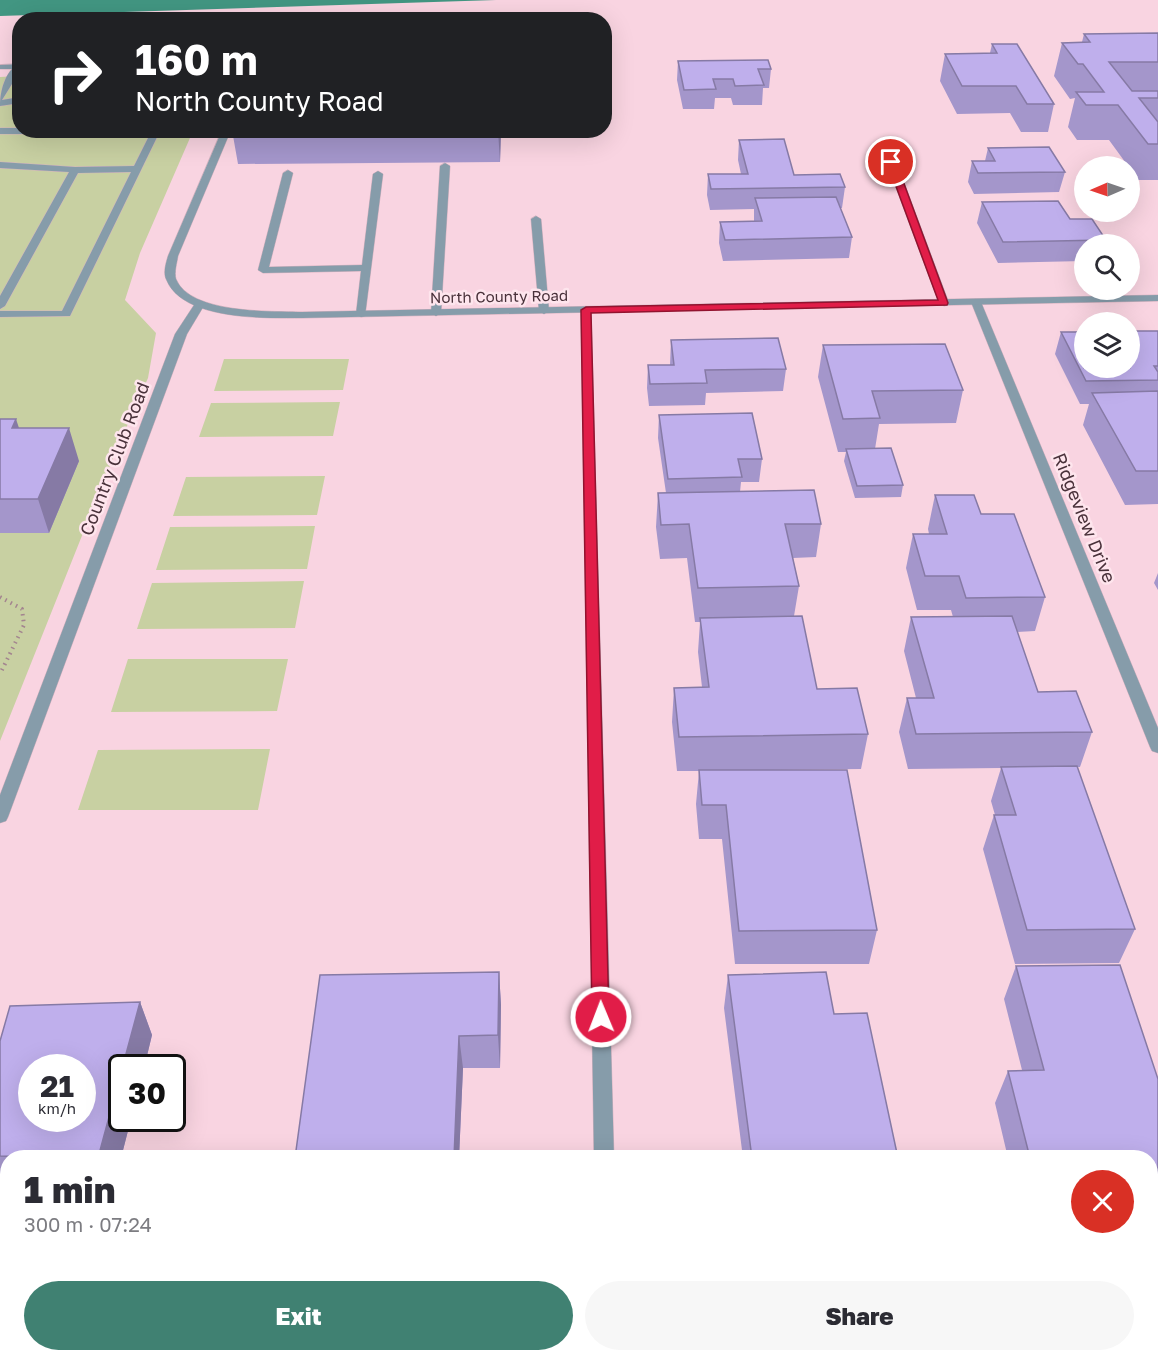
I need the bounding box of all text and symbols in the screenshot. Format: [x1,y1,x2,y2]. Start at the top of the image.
text: 160 m [135,34,258,84]
icon: right [36,36,114,114]
text: North County Road [135,85,384,117]
pin [865,136,916,187]
icon: arrive [874,145,907,178]
north arrow [1074,156,1140,222]
map controls [1074,156,1140,378]
button: search [1074,234,1140,300]
street label: North County Road [430,286,568,306]
button: layers [1074,312,1140,378]
street label: Country Club Road [75,379,153,539]
street label: Ridgeview Drive [1049,449,1121,586]
position arrow [569,985,633,1049]
speed limit sign: 30 [108,1054,186,1132]
text: 21 [40,1068,74,1104]
text: km/h [38,1099,76,1117]
text: 1 min [24,1168,115,1211]
button: close [1071,1170,1134,1233]
text: 300 m · 07:24 [24,1212,152,1236]
button: Exit [24,1281,573,1350]
button: Share [585,1281,1134,1350]

